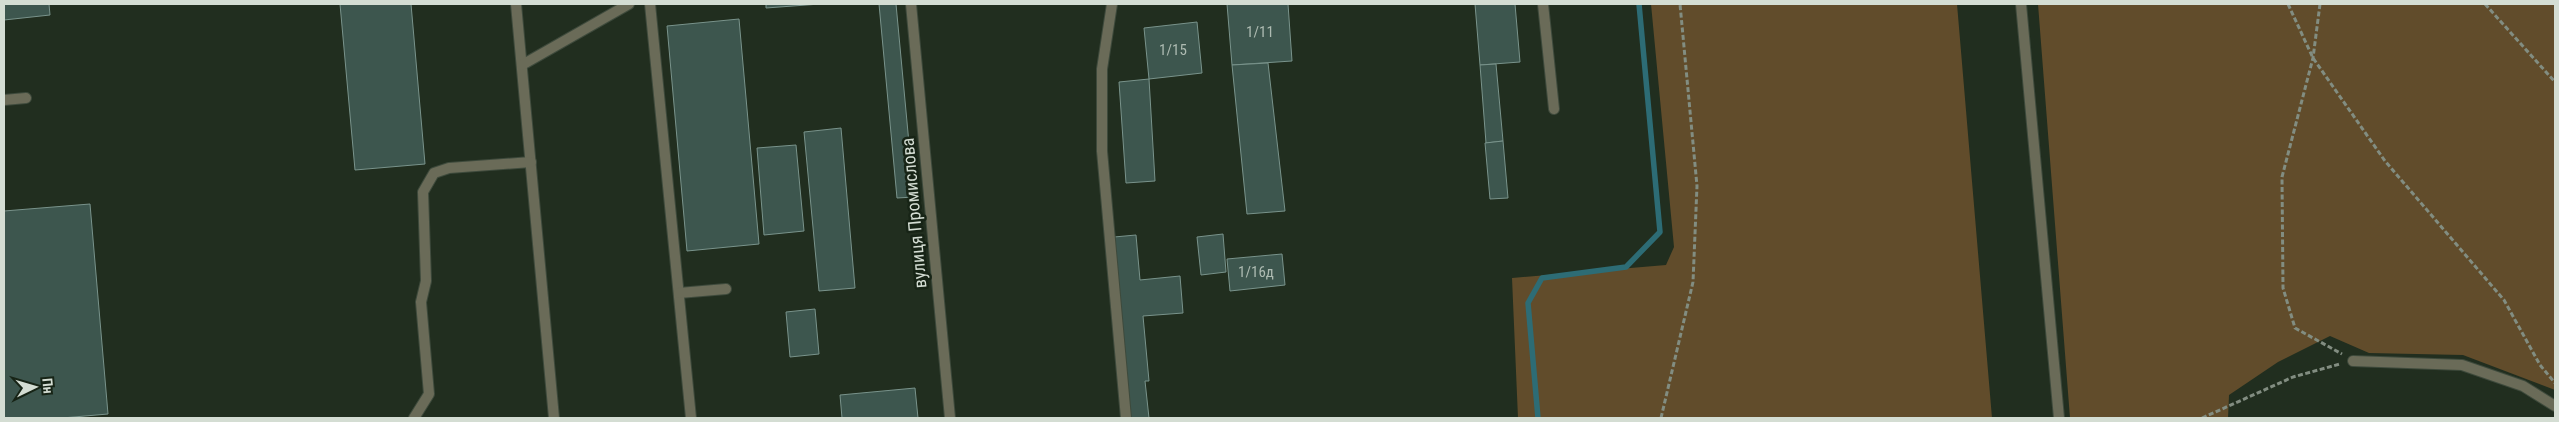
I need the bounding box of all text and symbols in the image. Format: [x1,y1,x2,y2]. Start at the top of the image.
house number: 1/11 [1246,23,1274,41]
house number: 1/15 [1159,41,1187,59]
street label: вулиця Промислова [896,137,931,289]
house number: 1/16д [1238,263,1274,281]
north arrow [10,362,60,412]
text: Пн [39,377,57,394]

